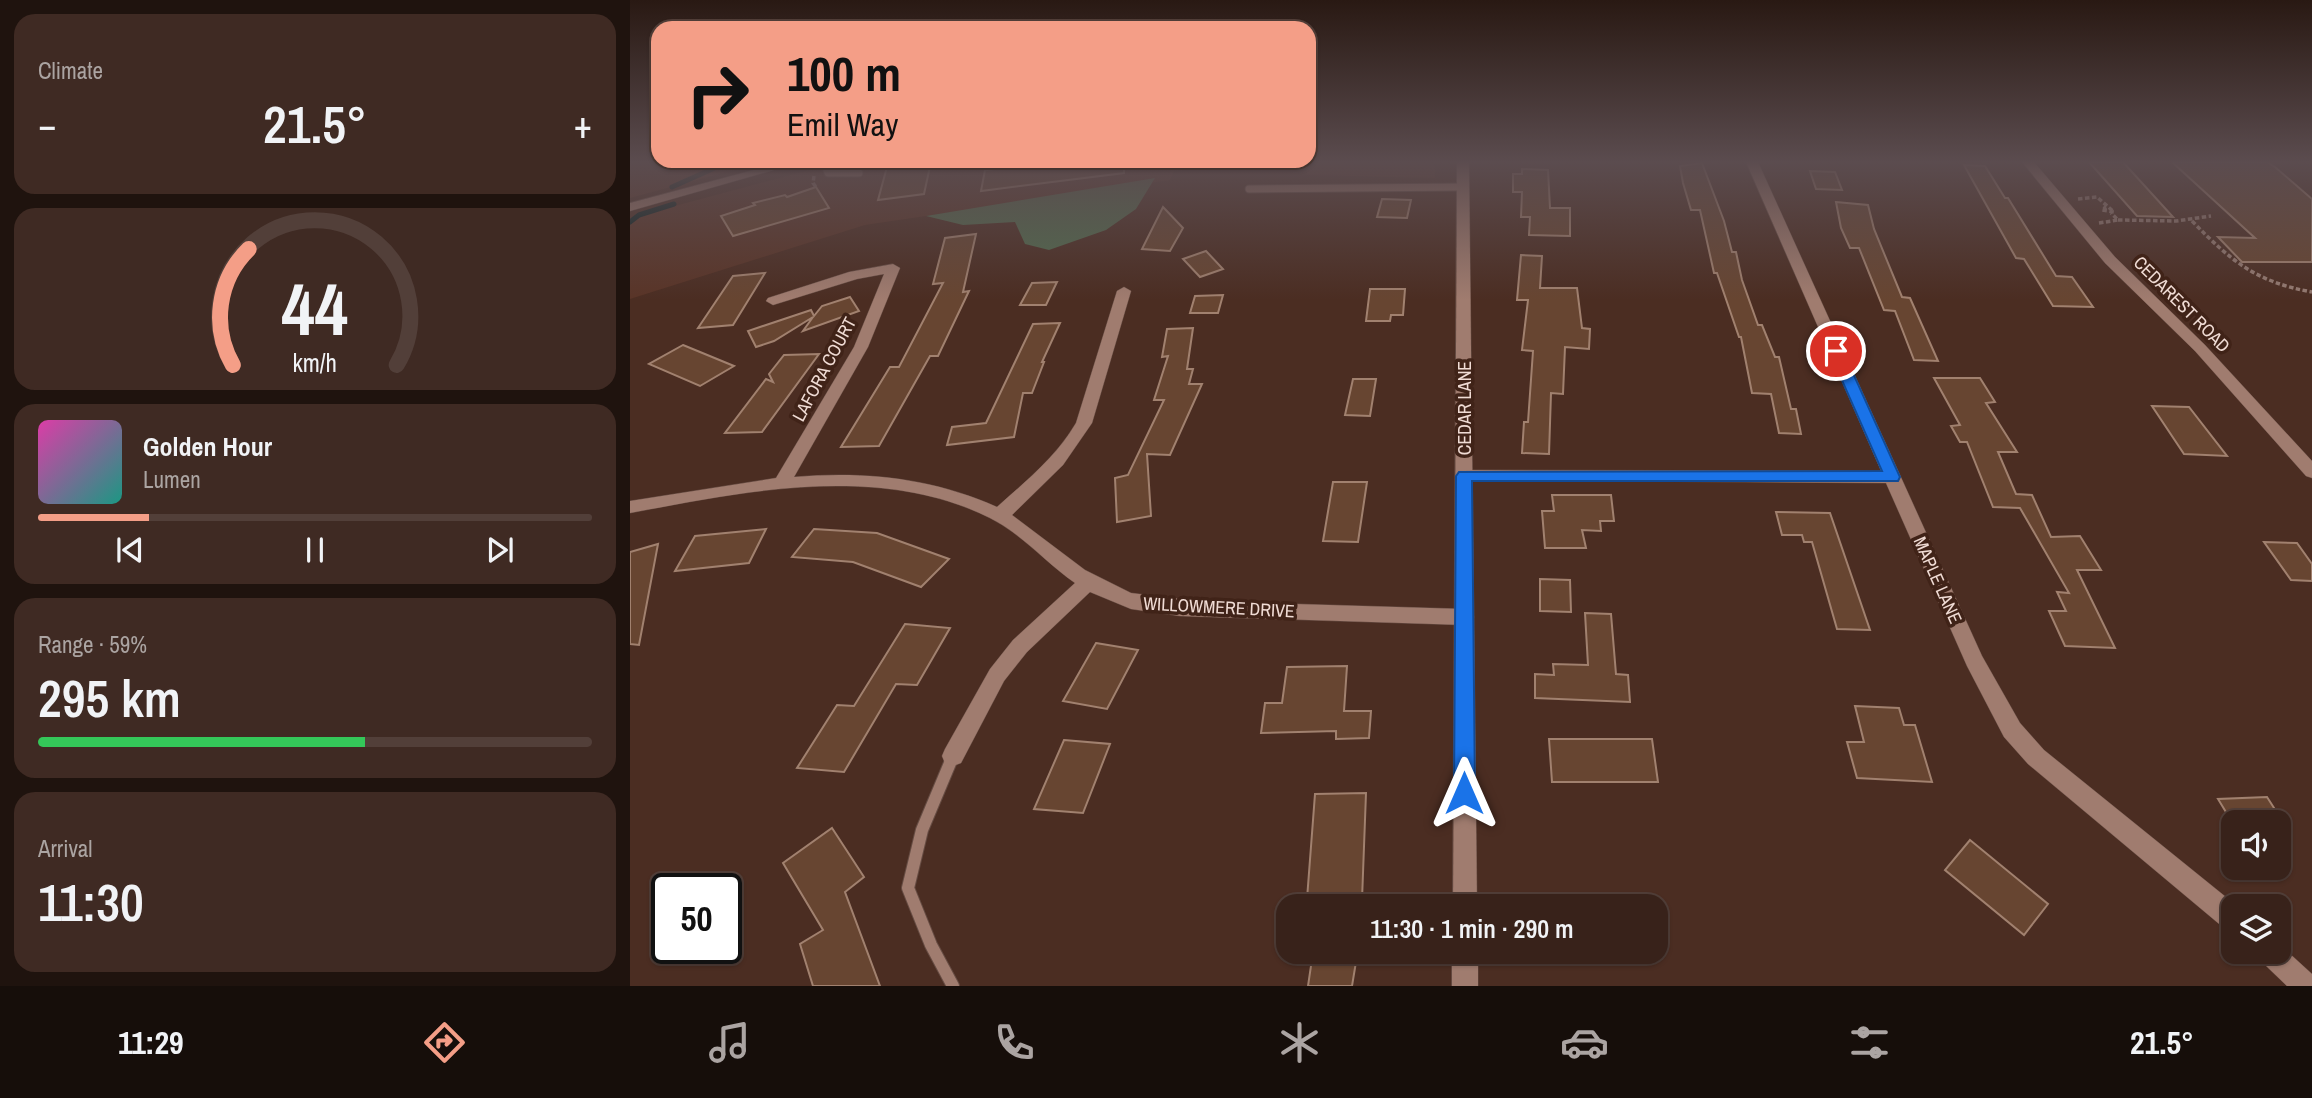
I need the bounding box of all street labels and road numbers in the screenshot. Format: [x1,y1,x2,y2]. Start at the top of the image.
street label: CEDAREST ROAD [2128,250,2236,358]
street label: LAFORA COURT [786,313,862,425]
street label: CEDAR LANE [1452,361,1477,455]
street label: MAPLE LANE [1908,533,1968,627]
street label: WILLOWMERE DRIVE [1143,591,1295,623]

